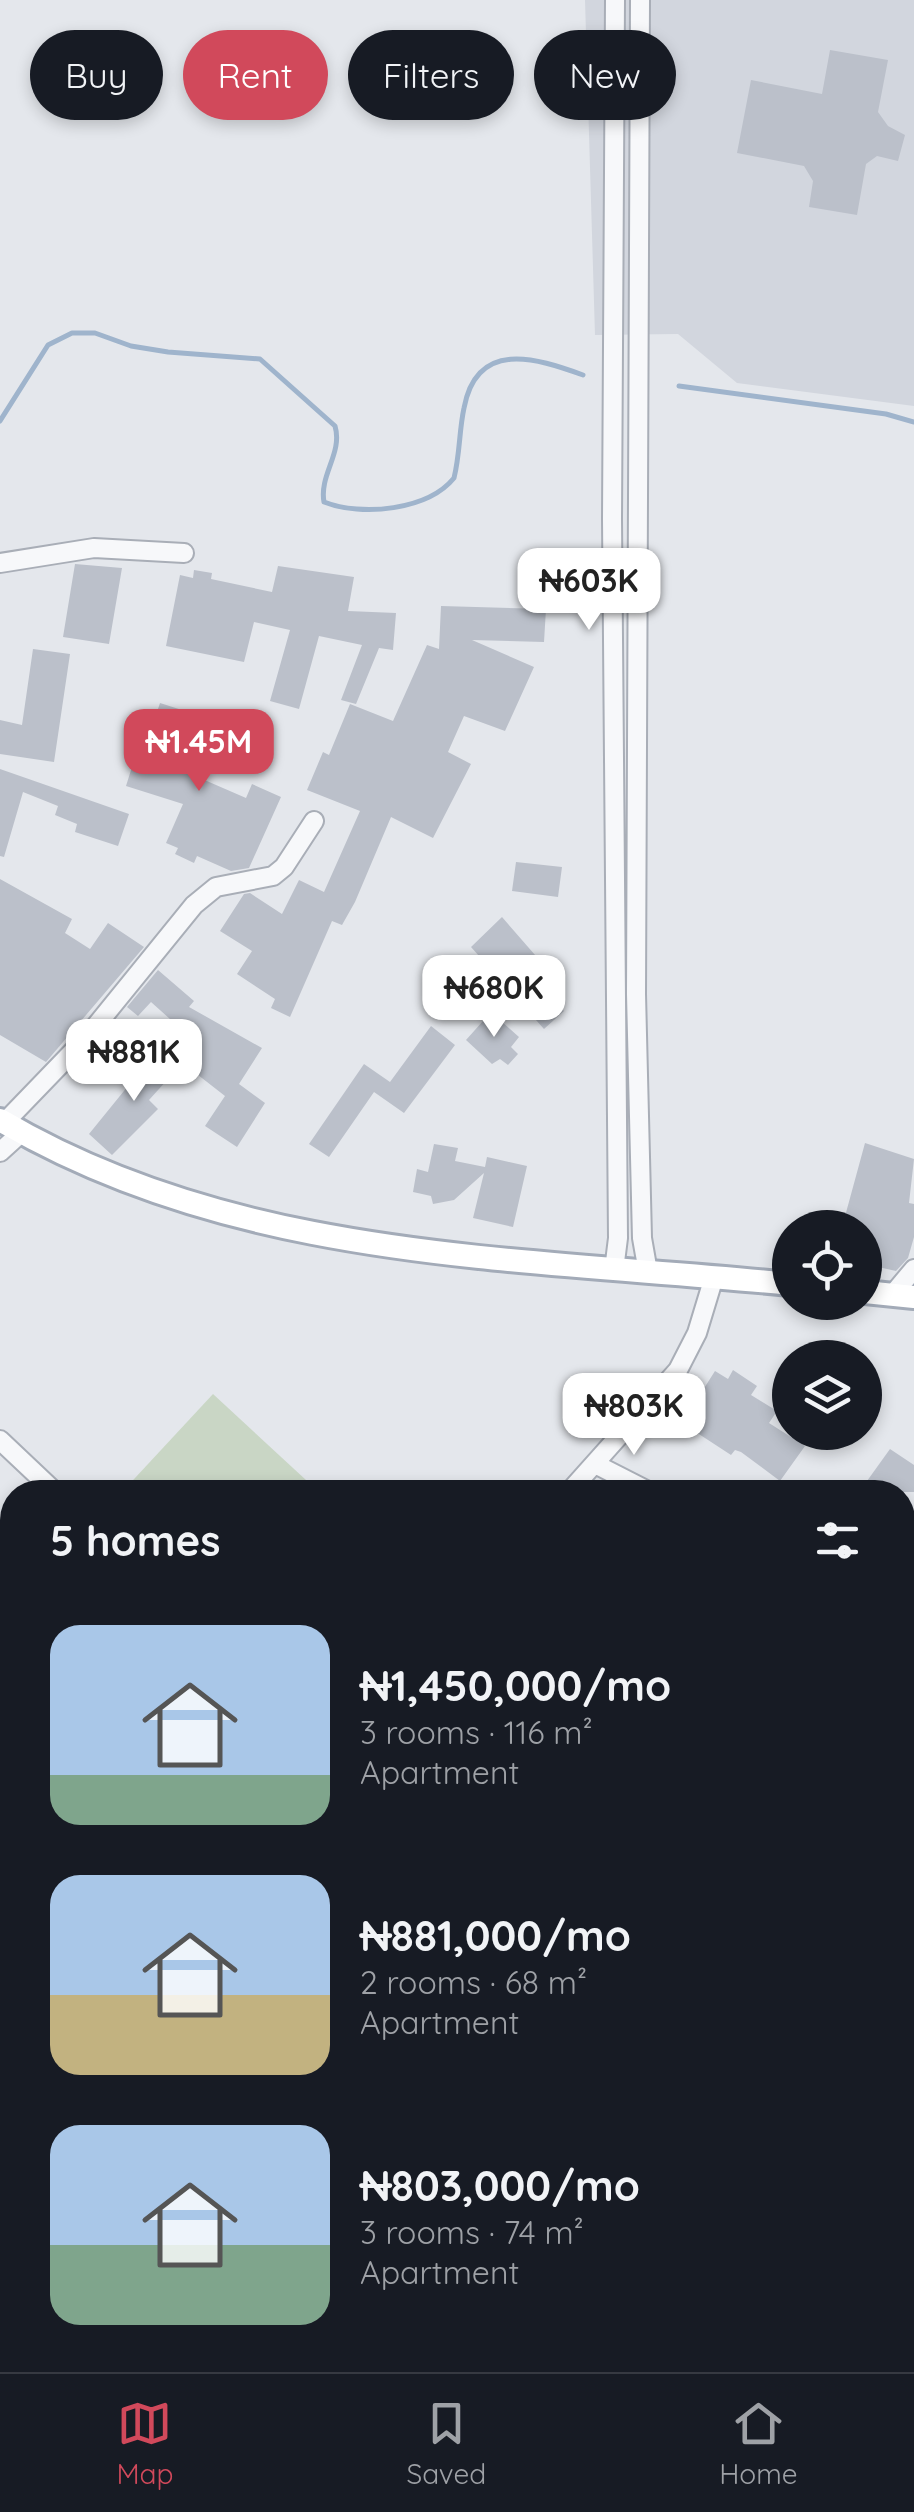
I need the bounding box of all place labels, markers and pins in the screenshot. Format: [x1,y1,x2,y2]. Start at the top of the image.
pin: ₦603K [519,548,659,633]
pin: ₦1.45M [118,709,280,794]
pin: ₦680K [424,955,564,1040]
pin: ₦881K [64,1019,204,1104]
pin: ₦803K [564,1373,704,1458]

